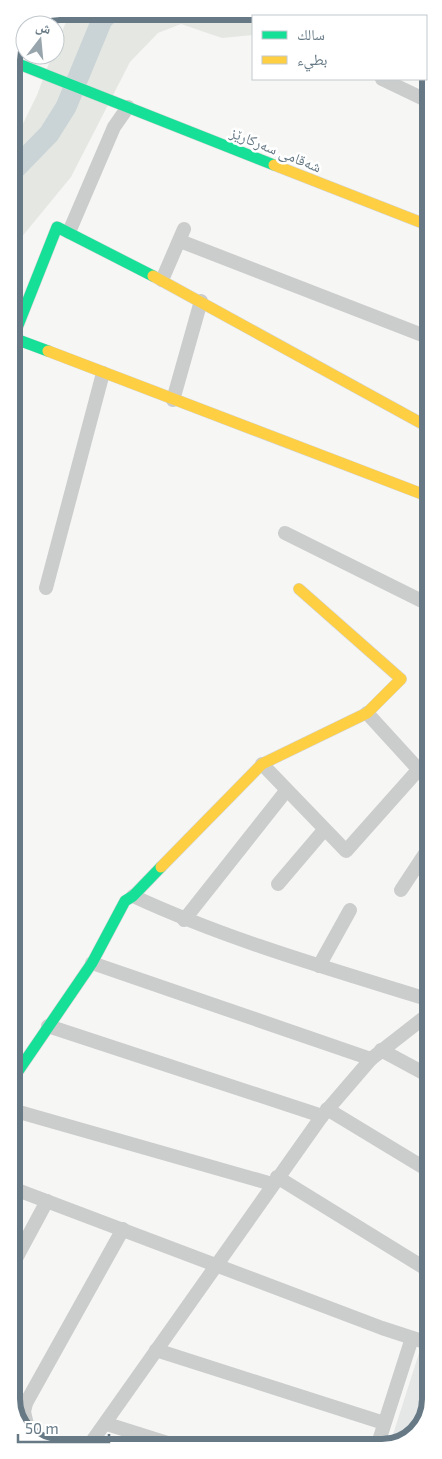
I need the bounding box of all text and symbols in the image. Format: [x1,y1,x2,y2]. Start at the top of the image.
north arrow [15,15,65,65]
legend [252,15,427,80]
text: ش [34,17,53,38]
text: سالك [297,25,325,43]
text: بطيء [297,50,327,72]
street label: شەقامی سەرکارێز [226,122,324,177]
scale bar [18,1412,109,1444]
text: 50 m [25,1419,59,1437]

